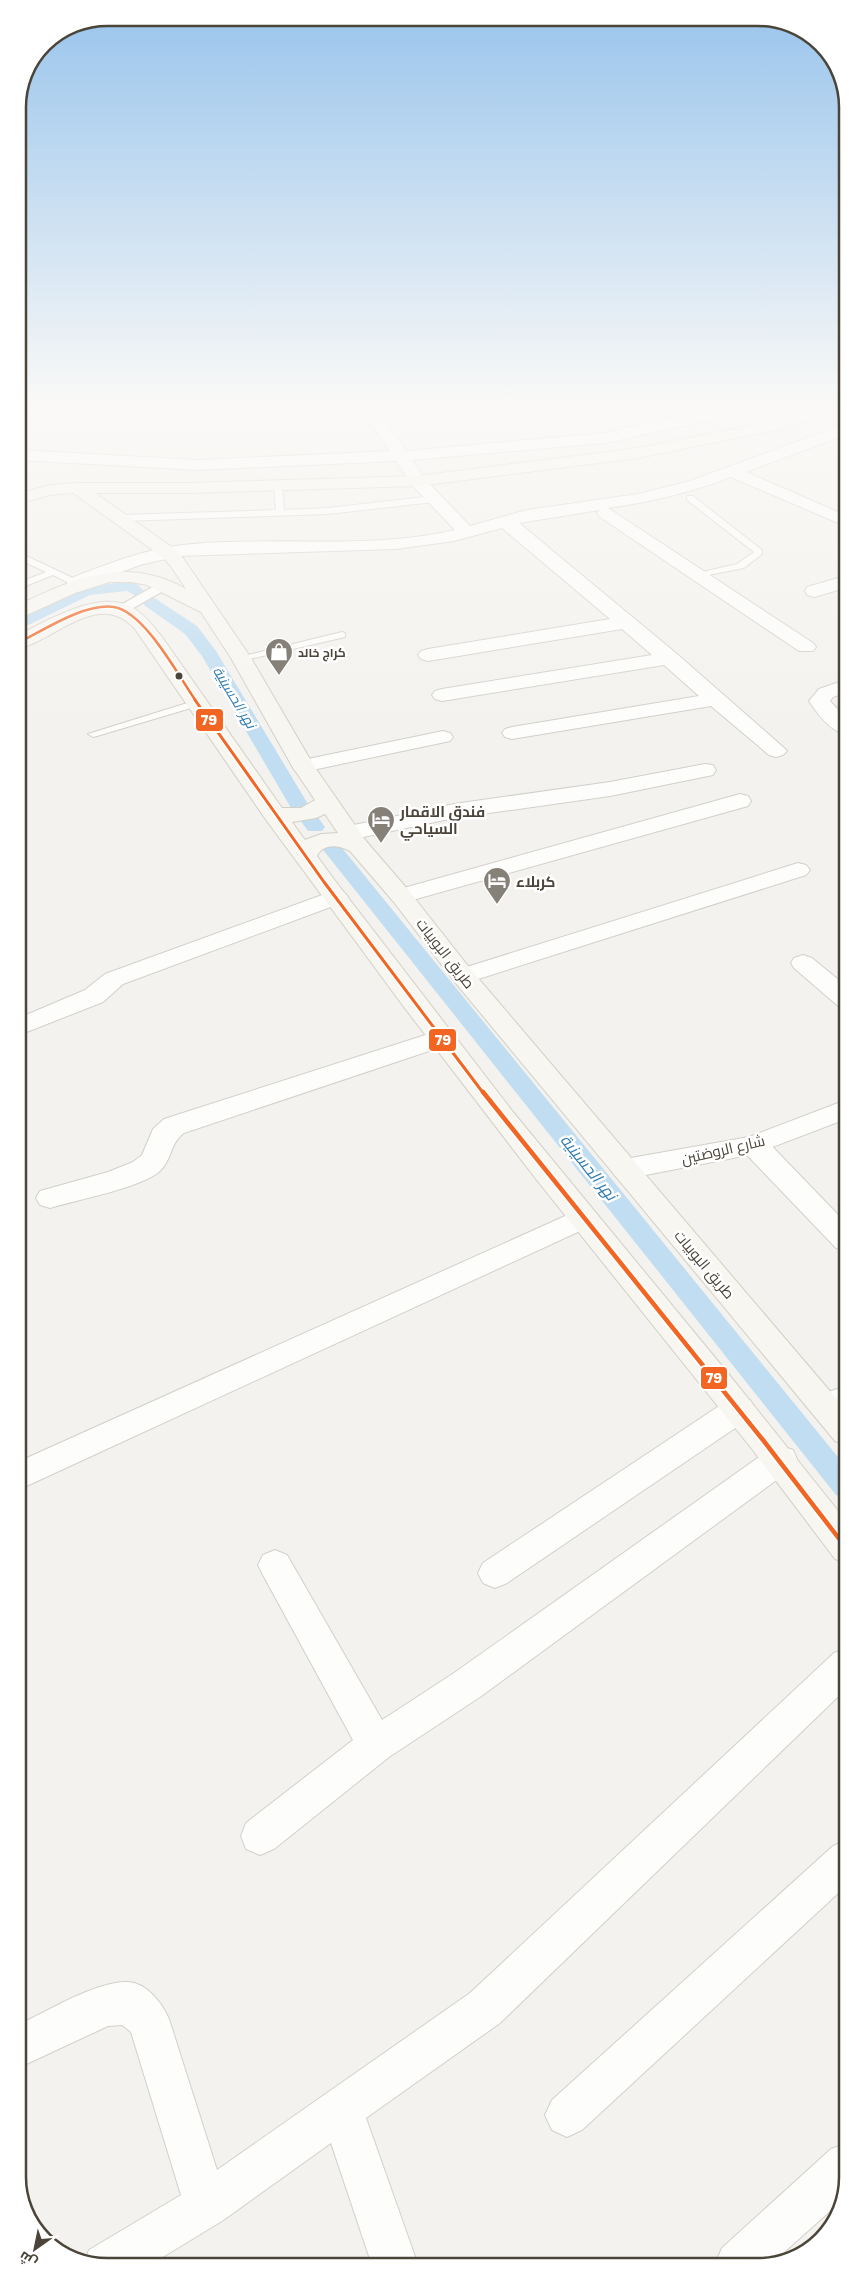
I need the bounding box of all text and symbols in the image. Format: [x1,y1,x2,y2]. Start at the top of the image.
shop icon: كراج خالد [264,637,294,676]
place label: كراج خالد [298,645,346,662]
water label: نهر الحسينية [209,663,261,733]
unlabelled marker [174,671,184,681]
line badge: 79 [195,708,224,732]
text: 79 [201,711,217,728]
place label: فندق الاقمار السياحي [399,802,485,841]
hotel icon: فندق الاقمار السياحي [366,805,396,844]
hotel icon: كربلاء [482,866,512,905]
place label: كربلاء [516,872,556,891]
street label: طريق البوبيات [411,914,479,993]
line badge: 79 [428,1028,457,1052]
text: 79 [435,1031,451,1048]
water label: نهر الحسينية [556,1130,623,1205]
street label: شارع الروضتين [679,1131,767,1170]
street label: طريق البوبيات [670,1226,739,1303]
line badge: 79 [700,1366,728,1390]
text: 79 [706,1369,722,1386]
north arrow [10,2224,60,2274]
text: ش [15,2247,40,2272]

